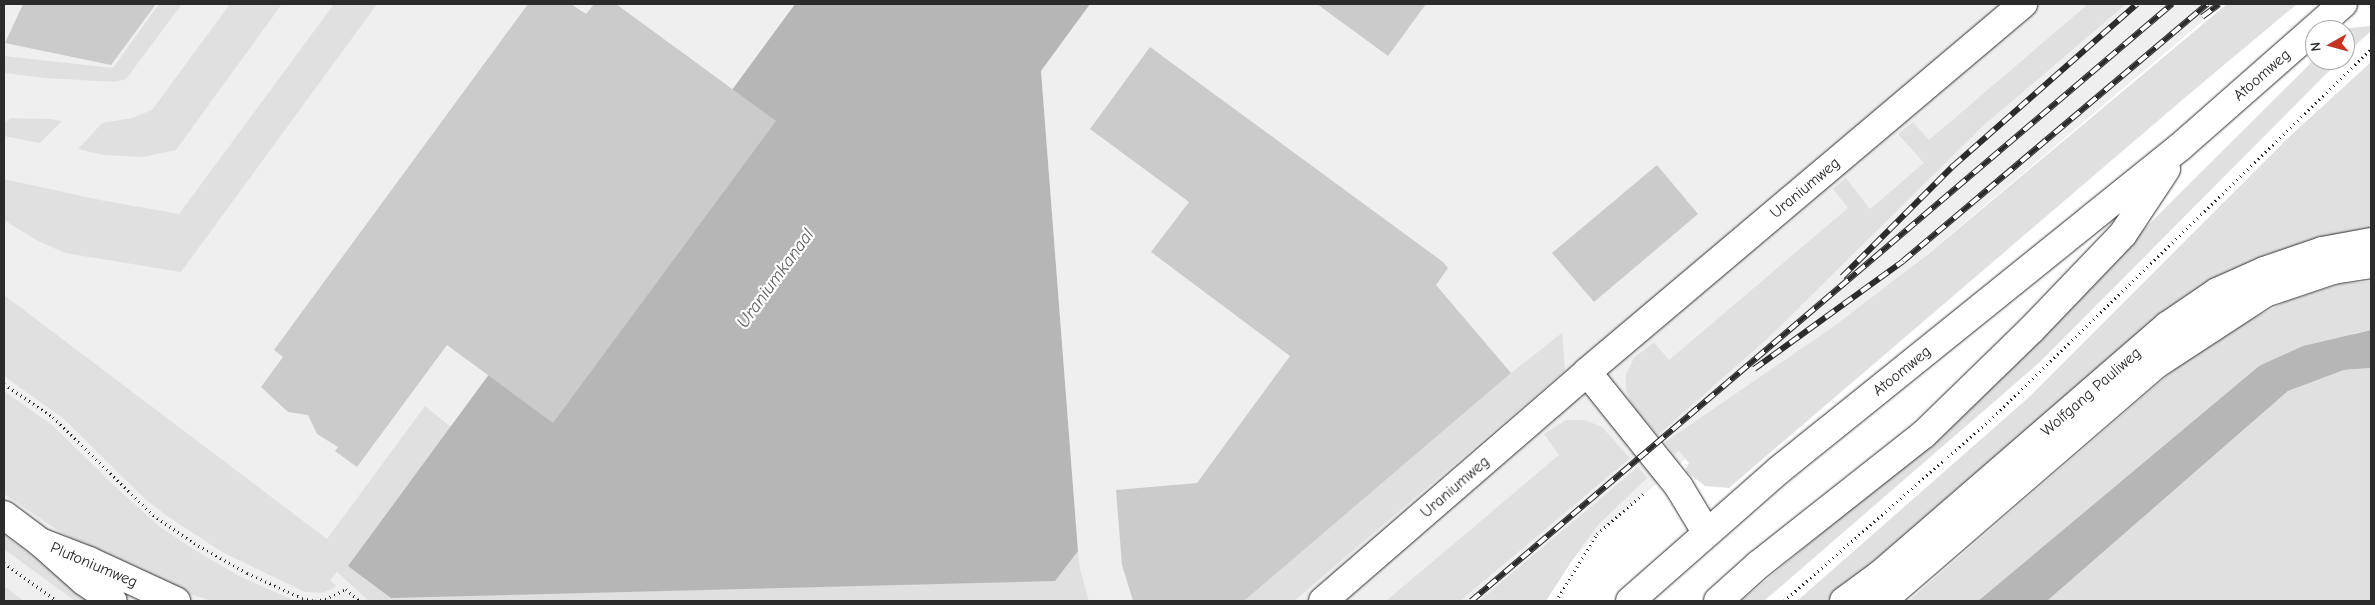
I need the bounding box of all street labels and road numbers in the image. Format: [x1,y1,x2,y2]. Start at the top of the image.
street label: Atoomweg [2230,45,2294,105]
street label: Uraniumweg [1766,153,1844,223]
street label: Atoomweg [1869,342,1935,400]
street label: Wolfgang Pauliweg [2037,343,2145,441]
street label: Uraniumweg [1417,452,1493,522]
street label: Plutoniumweg [48,538,140,592]

